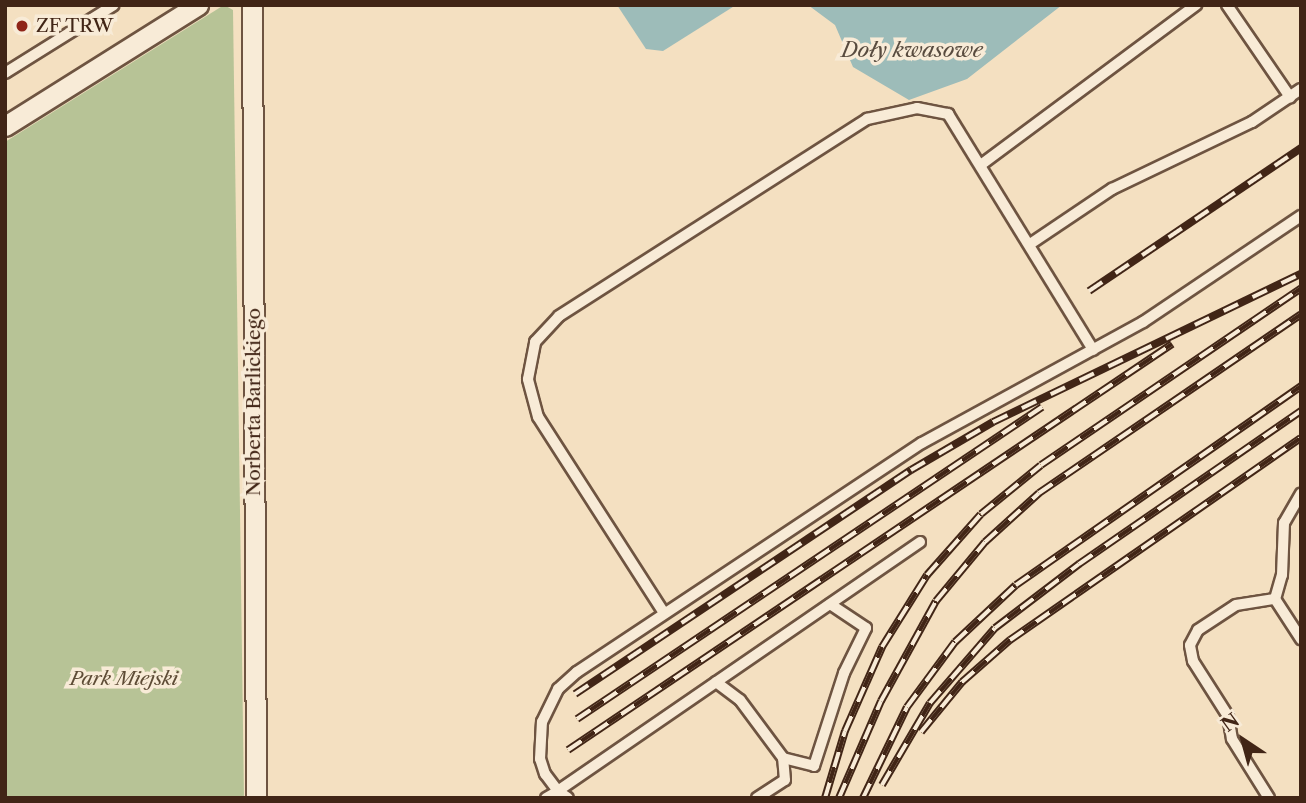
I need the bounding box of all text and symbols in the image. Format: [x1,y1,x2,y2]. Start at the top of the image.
place label: ZF TRW [36,15,114,37]
marker: ZF TRW [14,18,30,34]
water label: Doły kwasowe [841,37,983,63]
street label: Norberta Barlickiego [243,308,265,496]
park label: Park Miejski [70,668,178,690]
north arrow [1208,705,1278,775]
text: N [1217,708,1244,737]

